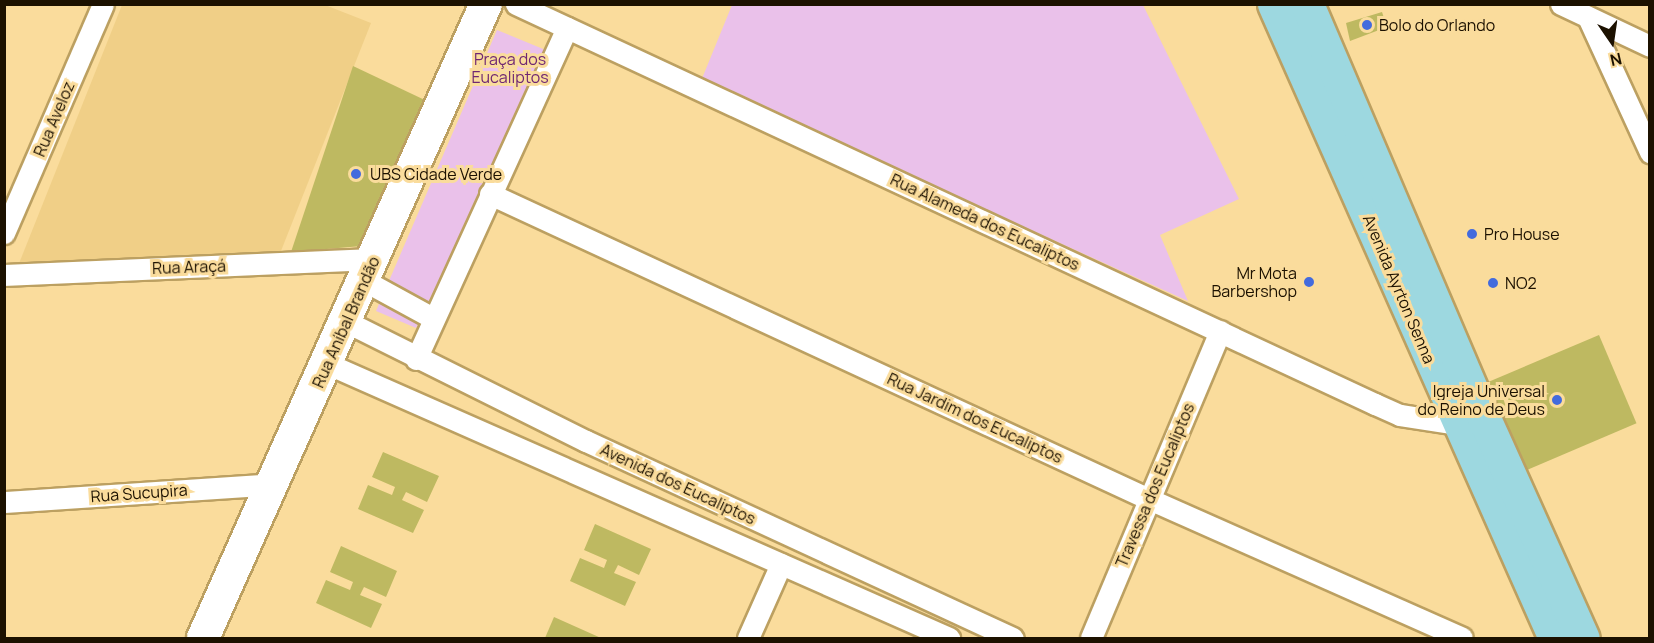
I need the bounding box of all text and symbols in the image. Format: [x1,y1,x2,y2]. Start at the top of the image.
north arrow [1582,12,1642,72]
place label: Bolo do Orlando [1379,15,1495,35]
marker: Bolo do Orlando [1360,18,1374,32]
text: N [1608,48,1624,72]
park label: Praça dos Eucaliptos [471,49,549,87]
street label: Rua Aveloz [30,79,78,159]
place label: UBS Cidade Verde [370,164,502,184]
marker: UBS Cidade Verde [347,165,365,183]
street label: Rua Alameda dos Eucaliptos [887,170,1083,274]
street label: Avenida Ayrton Senna [1359,212,1439,366]
place label: Pro House [1484,224,1560,244]
marker: Pro House [1465,227,1479,241]
street label: Rua Aníbal Brandão [308,253,384,391]
street label: Rua Araçá [152,256,226,278]
place label: Mr Mota Barbershop [1211,263,1297,301]
place label: NO2 [1505,273,1537,293]
marker: Mr Mota Barbershop [1302,275,1316,289]
marker: NO2 [1486,276,1500,290]
street label: Rua Jardim dos Eucaliptos [884,369,1066,467]
place label: Igreja Universal do Reino de Deus [1418,381,1545,419]
marker: Igreja Universal do Reino de Deus [1550,393,1564,407]
street label: Travessa dos Eucaliptos [1112,400,1198,570]
street label: Avenida dos Eucaliptos [597,440,759,528]
street label: Rua Sucupira [90,480,188,506]

